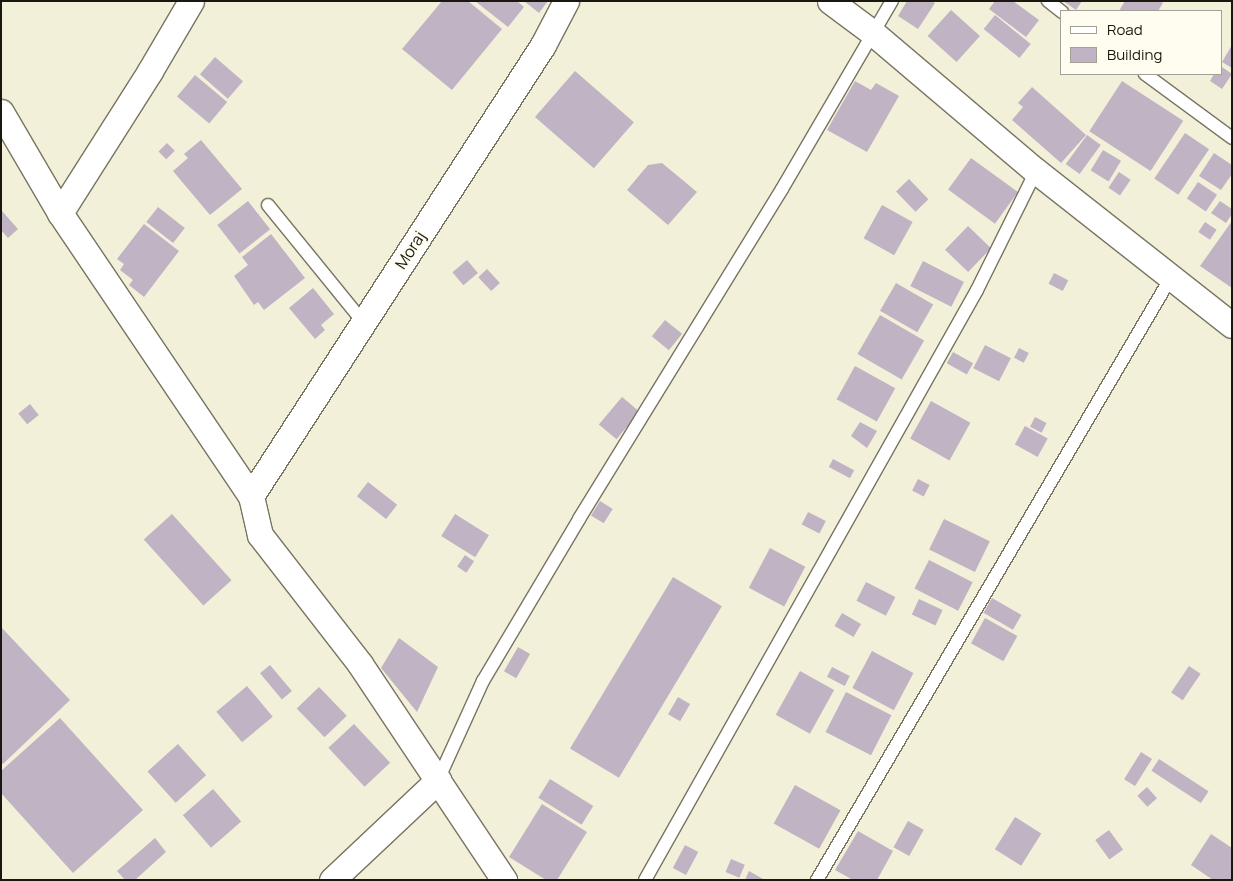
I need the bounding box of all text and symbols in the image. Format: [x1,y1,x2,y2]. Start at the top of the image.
legend [1060,10,1223,75]
text: Road [1107,19,1143,40]
text: Building [1107,44,1162,65]
street label: Moraj [391,227,429,273]

